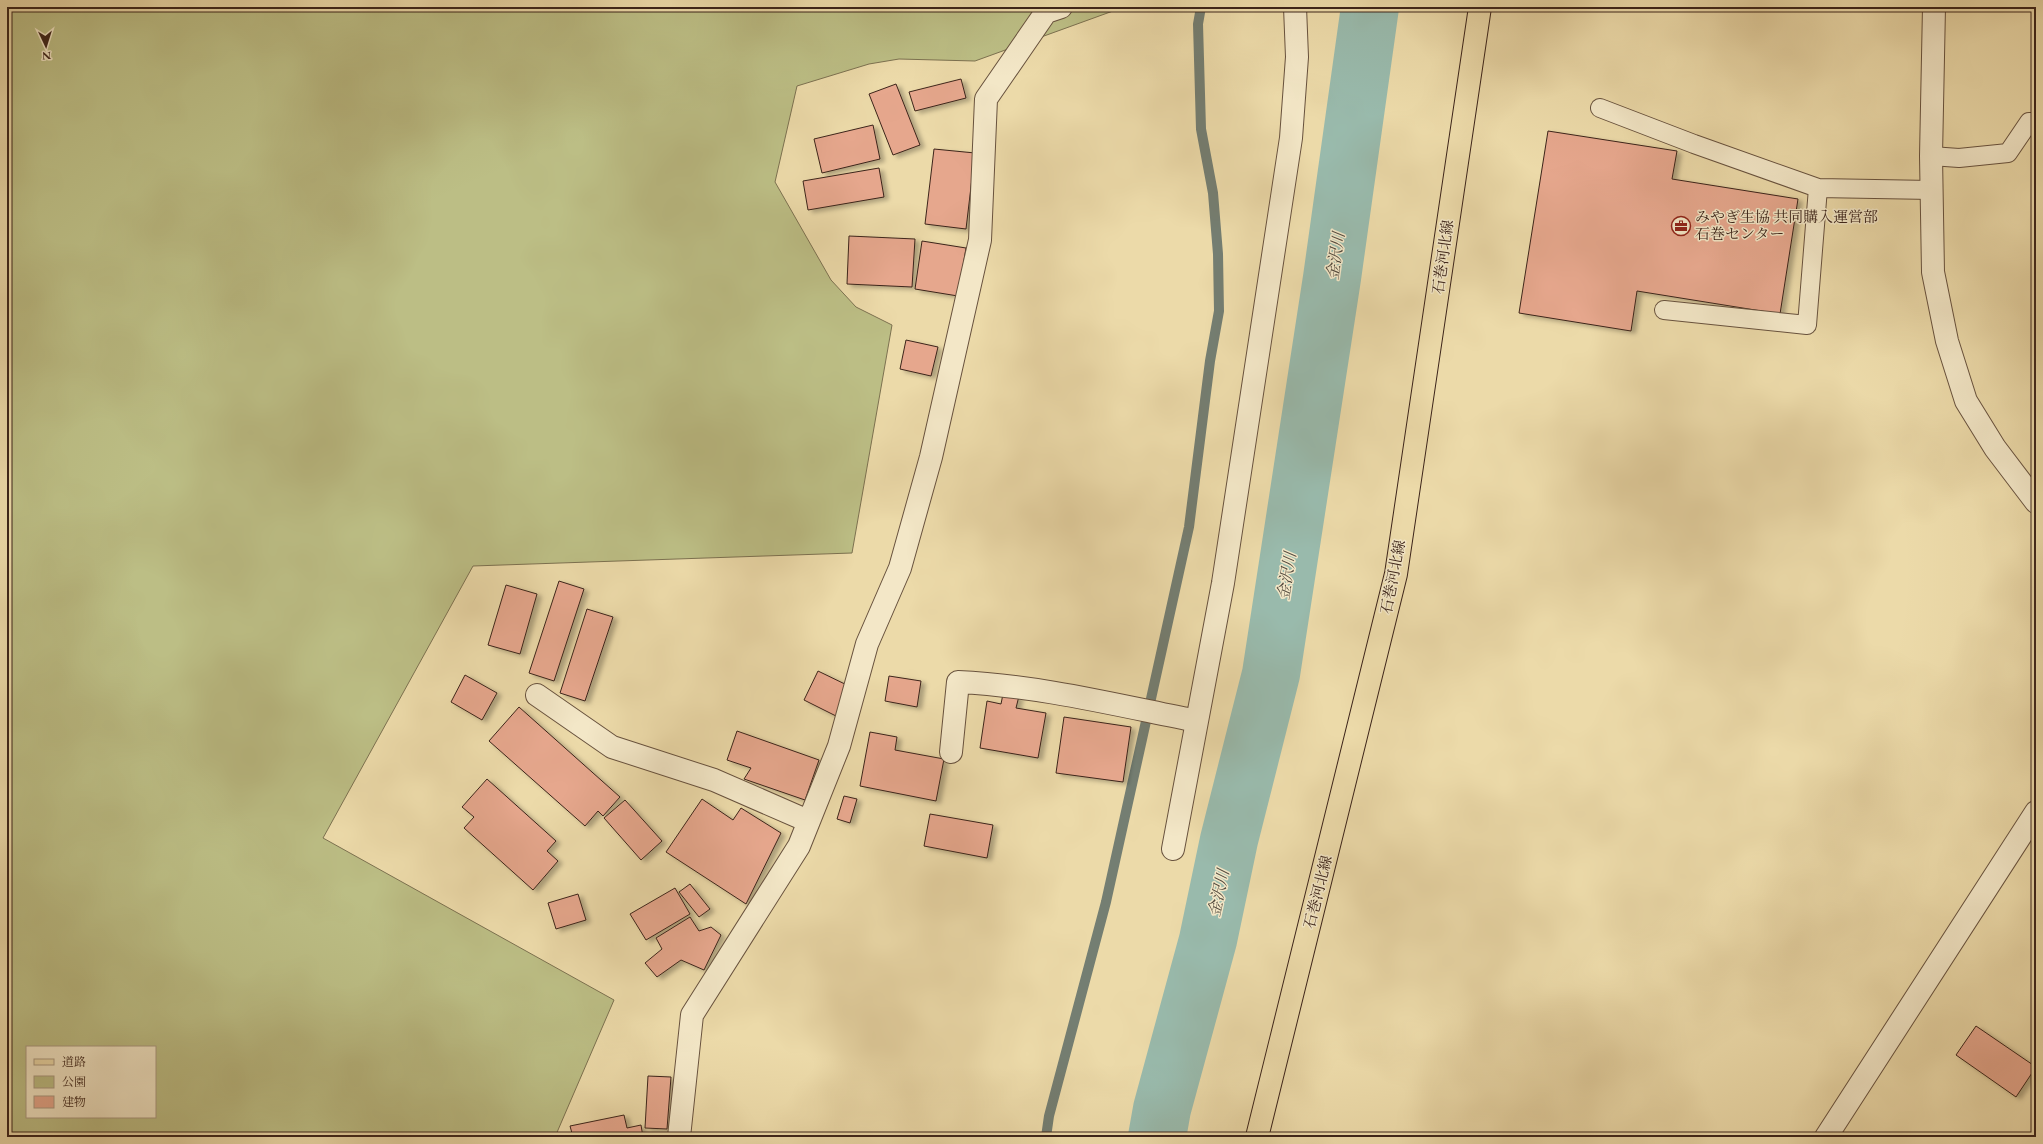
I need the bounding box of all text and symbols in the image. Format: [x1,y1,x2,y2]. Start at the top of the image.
north arrow [26,26,66,66]
text: N [42,49,52,63]
place label: みやぎ生協 共同購入運営部 石巻センター [1695,207,1878,243]
office icon: みやぎ生協 共同購入運営部 石巻センター [1670,215,1692,237]
street label: 石巻河北線 [1428,218,1457,295]
water label: 金沢川 [1322,229,1350,281]
street label: 石巻河北線 [1376,538,1409,616]
water label: 金沢川 [1272,549,1301,601]
street label: 石巻河北線 [1299,853,1336,931]
water label: 金沢川 [1203,865,1234,919]
legend [26,1046,156,1118]
text: 道路 [62,1054,86,1070]
text: 公園 [62,1074,86,1090]
text: 建物 [62,1094,86,1110]

